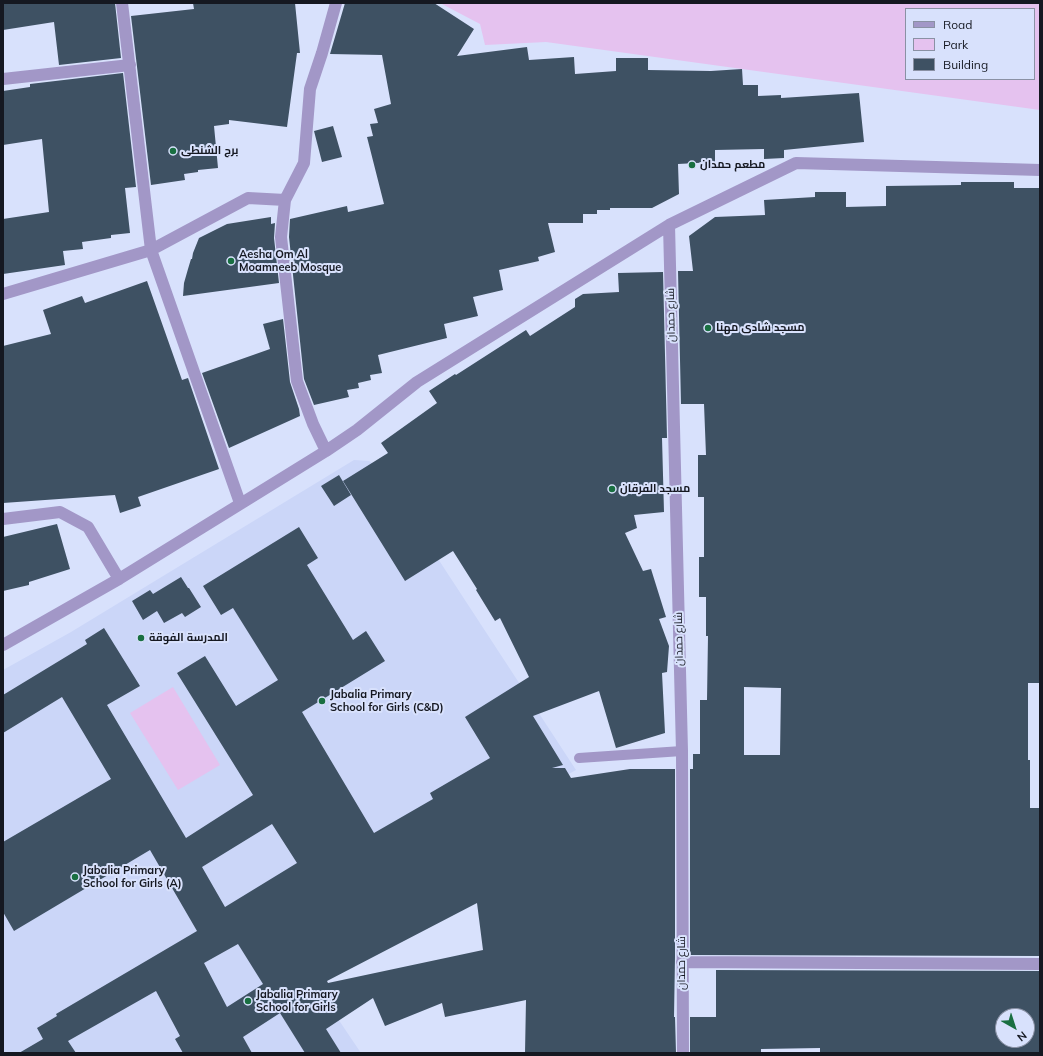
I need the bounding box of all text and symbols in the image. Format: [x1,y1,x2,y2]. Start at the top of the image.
legend [905,8,1035,80]
text: Road [943,17,972,32]
text: Park [943,37,968,52]
text: Building [943,57,988,72]
place label: برج الشنطى [181,144,238,158]
marker: برج الشنطى [168,146,178,156]
place label: مطعم حمدان [700,158,765,172]
marker: مطعم حمدان [687,160,697,170]
place label: Aesha Om Al Moamneeb Mosque [239,248,341,274]
marker: Aesha Om Al Moamneeb Mosque [226,256,236,266]
street label: شارع حمدان [664,288,678,342]
place label: مسجد شادى مهنا [716,321,805,335]
marker: مسجد شادى مهنا [703,323,713,333]
place label: مسجد الفرقان [620,482,690,496]
marker: مسجد الفرقان [607,484,617,494]
street label: شارع حمدان [672,612,686,666]
place label: المدرسة الفوقة [149,631,228,645]
marker: المدرسة الفوقة [136,633,146,643]
place label: Jabalia Primary School for Girls (C&D) [330,688,444,714]
marker: Jabalia Primary School for Girls (C&D) [317,696,327,706]
place label: Jabalia Primary School for Girls (A) [83,864,182,890]
marker: Jabalia Primary School for Girls (A) [70,872,80,882]
street label: شارع حمدان [675,936,689,990]
place label: Jabalia Primary School for Girls [256,988,338,1014]
marker: Jabalia Primary School for Girls [243,996,253,1006]
north arrow [995,1008,1035,1048]
text: N [1014,1028,1030,1045]

